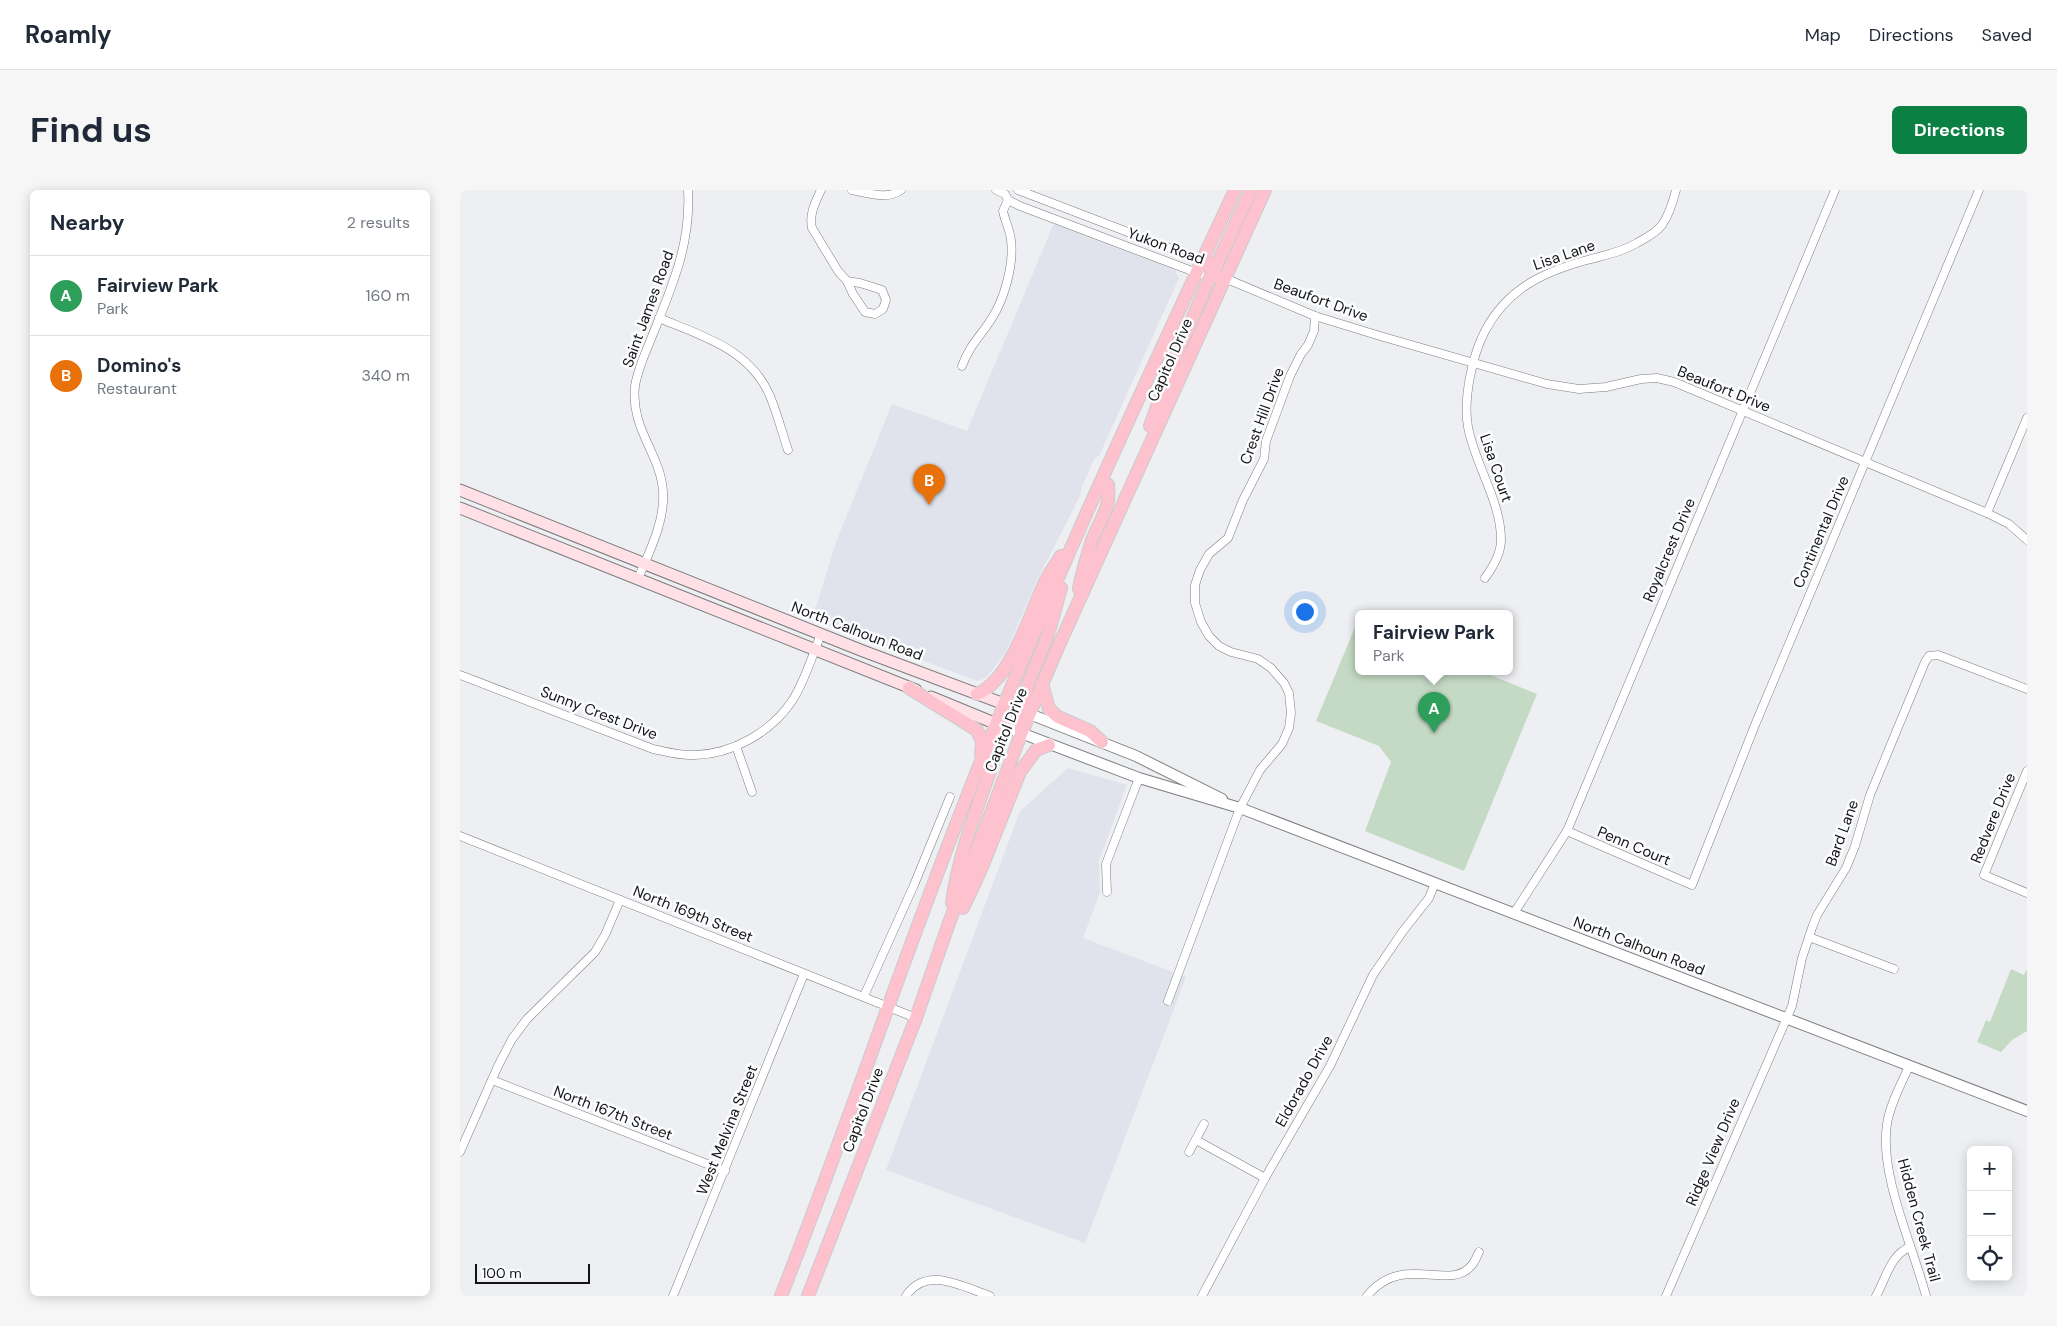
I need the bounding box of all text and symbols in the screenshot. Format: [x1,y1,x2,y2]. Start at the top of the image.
text: Roamly [25,19,112,50]
text: Map [1805,23,1841,47]
text: Directions [1869,23,1954,47]
text: Saved [1982,23,2032,47]
button: Directions [1892,106,2027,154]
text: Find us [30,107,152,153]
text: Nearby [50,209,124,237]
text: 2 results [347,212,410,233]
street label: Yukon Road [1125,223,1207,269]
street label: Lisa Lane [1530,235,1598,275]
street label: Saint James Road [618,248,678,370]
text: Fairview Park [97,273,219,298]
street label: Beaufort Drive [1271,274,1371,326]
text: A [60,285,72,306]
text: 160 m [366,285,410,306]
text: Park [97,298,129,319]
street label: Capitol Drive [1143,315,1197,405]
text: Domino's [97,353,181,378]
street label: Beaufort Drive [1674,361,1774,417]
text: B [61,365,71,386]
text: 340 m [361,365,410,386]
street label: Crest Hill Drive [1235,365,1289,467]
text: Restaurant [97,378,177,399]
street label: Lisa Court [1475,431,1517,505]
pin: B [913,464,945,505]
street label: Continental Drive [1788,473,1854,591]
street label: Royalcrest Drive [1638,495,1700,605]
street label: North Calhoun Road [788,597,926,665]
your location [1292,599,1318,625]
popup [1355,610,1513,675]
text: Fairview Park [1373,620,1495,645]
text: Park [1373,645,1405,666]
street label: Sunny Crest Drive [538,681,660,745]
street label: Capitol Drive [980,685,1032,775]
pin: A [1418,692,1450,733]
street label: Redvere Drive [1966,770,2020,866]
street label: Bard Lane [1821,797,1863,869]
street label: Penn Court [1594,822,1674,870]
street label: North 169th Street [630,881,756,947]
street label: North Calhoun Road [1570,912,1708,980]
street label: Eldorado Drive [1271,1032,1337,1130]
street label: West Melvina Street [692,1062,762,1198]
street label: Capitol Drive [838,1065,888,1155]
street label: North 167th Street [551,1081,676,1145]
street label: Ridge View Drive [1681,1095,1745,1209]
map controls [1967,1146,2012,1281]
button: + [1967,1146,2012,1191]
street label: Hidden Creek Trail [1893,1156,1945,1284]
button: − [1967,1191,2012,1236]
button: locate [1967,1236,2012,1281]
scale bar [475,1261,590,1284]
text: 100 m [482,1264,522,1282]

